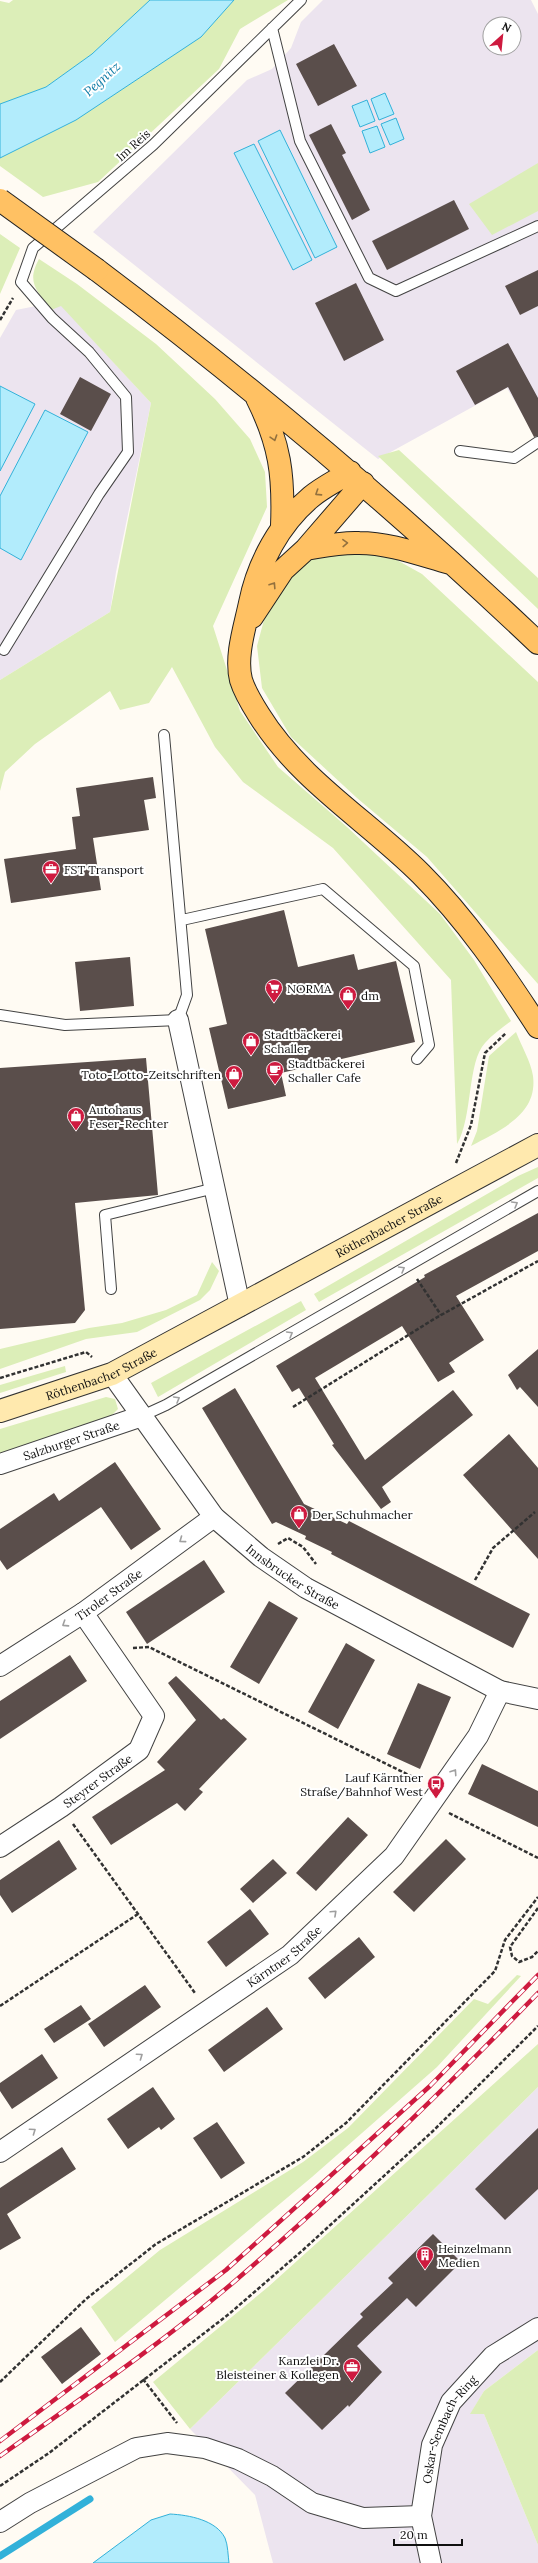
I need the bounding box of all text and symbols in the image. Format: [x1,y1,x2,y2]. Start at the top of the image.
north arrow [482,16,522,56]
text: N [500,19,514,35]
water label: Pegnitz [80,58,124,100]
street label: Im Reis [113,126,153,164]
one-way arrow [269,435,278,442]
one-way arrow [315,488,322,495]
one-way arrow [342,539,348,547]
one-way arrow [268,582,276,589]
office icon: FST Transport [41,859,61,884]
place label: FST Transport [64,862,144,877]
supermarket icon: NORMA [264,978,284,1003]
place label: NORMA [287,981,332,996]
shop icon: dm [338,985,358,1010]
place label: dm [361,988,379,1003]
place label: Stadtbäckerei Schaller [264,1027,341,1056]
shop icon: Stadtbäckerei Schaller [241,1031,261,1056]
place label: Stadtbäckerei Schaller Cafe [288,1056,365,1085]
cafe icon: Stadtbäckerei Schaller Cafe [265,1060,285,1085]
shop icon: Toto-Lotto-Zeitschriften [224,1064,244,1089]
place label: Toto-Lotto-Zeitschriften [81,1067,221,1082]
place label: Autohaus Feser-Rechter [88,1102,169,1131]
shop icon: Autohaus Feser-Rechter [66,1106,86,1131]
street label: Röthenbacher Straße [333,1190,445,1260]
one-way arrow [511,1202,518,1209]
one-way arrow [398,1266,405,1273]
one-way arrow [285,1331,293,1338]
street label: Röthenbacher Straße [44,1344,160,1403]
one-way arrow [173,1396,180,1403]
street label: Salzburger Straße [21,1417,122,1463]
shop icon: Der Schuhmacher [289,1504,309,1529]
place label: Der Schuhmacher [312,1507,414,1522]
one-way arrow [180,1535,187,1542]
street label: Innsbrucker Straße [243,1541,343,1612]
street label: Tiroler Straße [72,1565,145,1624]
one-way arrow [63,1619,70,1626]
street label: Steyrer Straße [60,1750,135,1811]
one-way arrow [449,1769,456,1776]
place label: Lauf Kärntner Straße/Bahnhof West [300,1770,424,1800]
bus stop icon: Lauf Kärntner Straße/Bahnhof West [426,1774,446,1799]
one-way arrow [329,1910,337,1918]
street label: Kärntner Straße [243,1922,324,1990]
one-way arrow [135,2054,142,2061]
one-way arrow [29,2128,36,2136]
place label: Heinzelmann Medien [438,2241,512,2270]
building icon: Heinzelmann Medien [415,2245,435,2270]
place label: Kanzlei Dr. Bleisteiner & Kollegen [216,2353,339,2382]
office icon: Kanzlei Dr. Bleisteiner & Kollegen [342,2357,362,2382]
street label: Oskar-Sembach-Ring [419,2372,480,2485]
scale bar [394,2521,462,2547]
text: 20 m [400,2527,428,2542]

